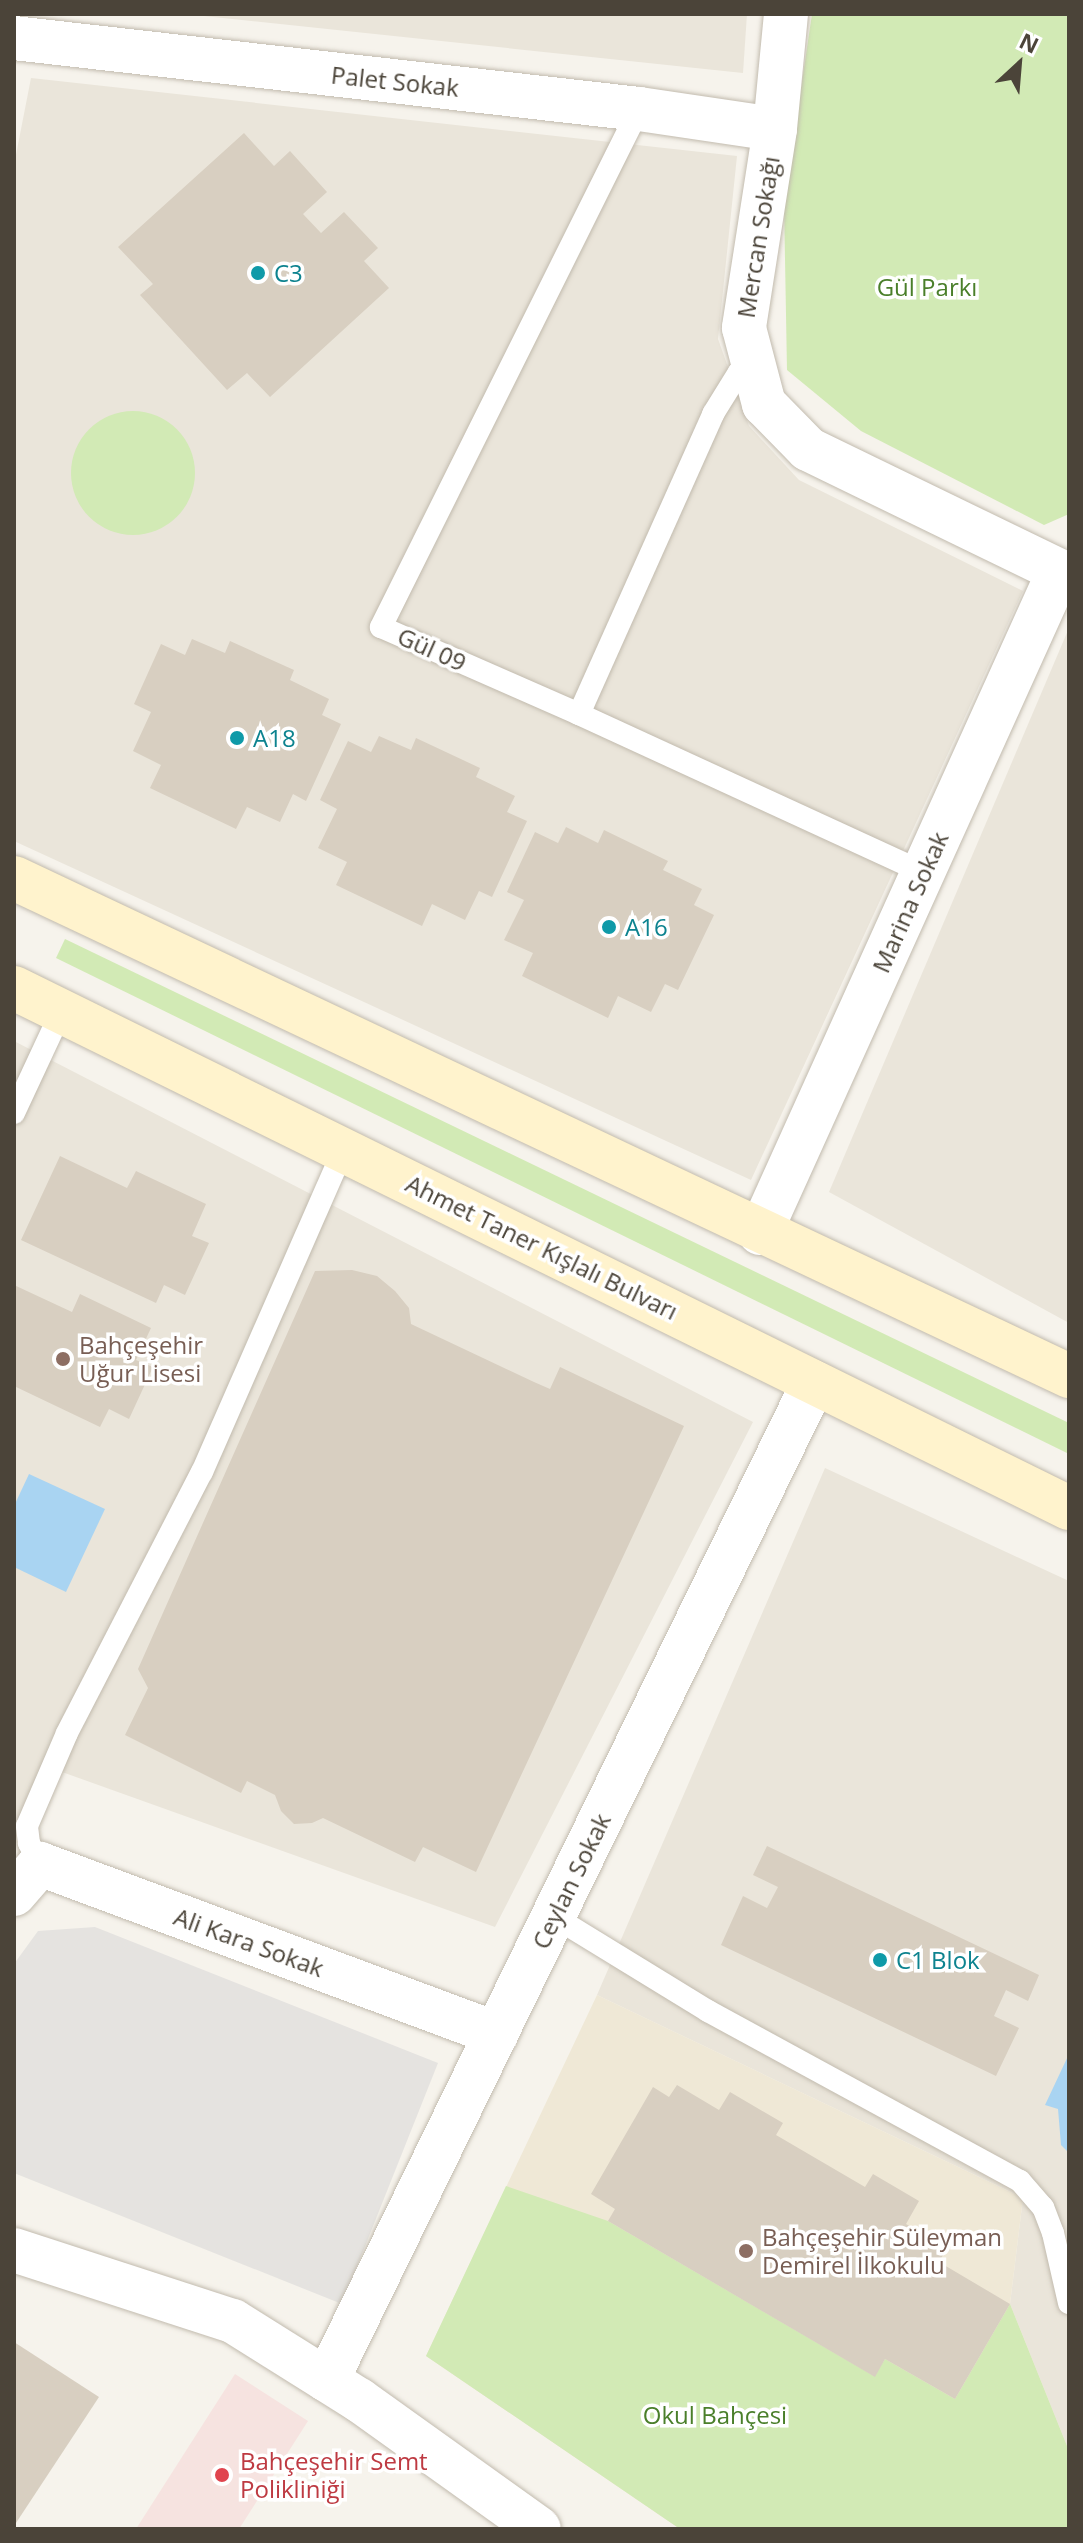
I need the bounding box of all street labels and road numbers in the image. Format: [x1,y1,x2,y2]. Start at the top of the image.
street label: Palet Sokak [330,60,460,102]
street label: Mercan Sokağı [731,154,785,320]
street label: Gül 09 [393,621,471,677]
street label: Marina Sokak [866,827,954,977]
street label: Ahmet Taner Kışlalı Bulvarı [402,1169,682,1325]
street label: Ceylan Sokak [526,1809,616,1953]
street label: Ali Kara Sokak [170,1902,328,1982]

